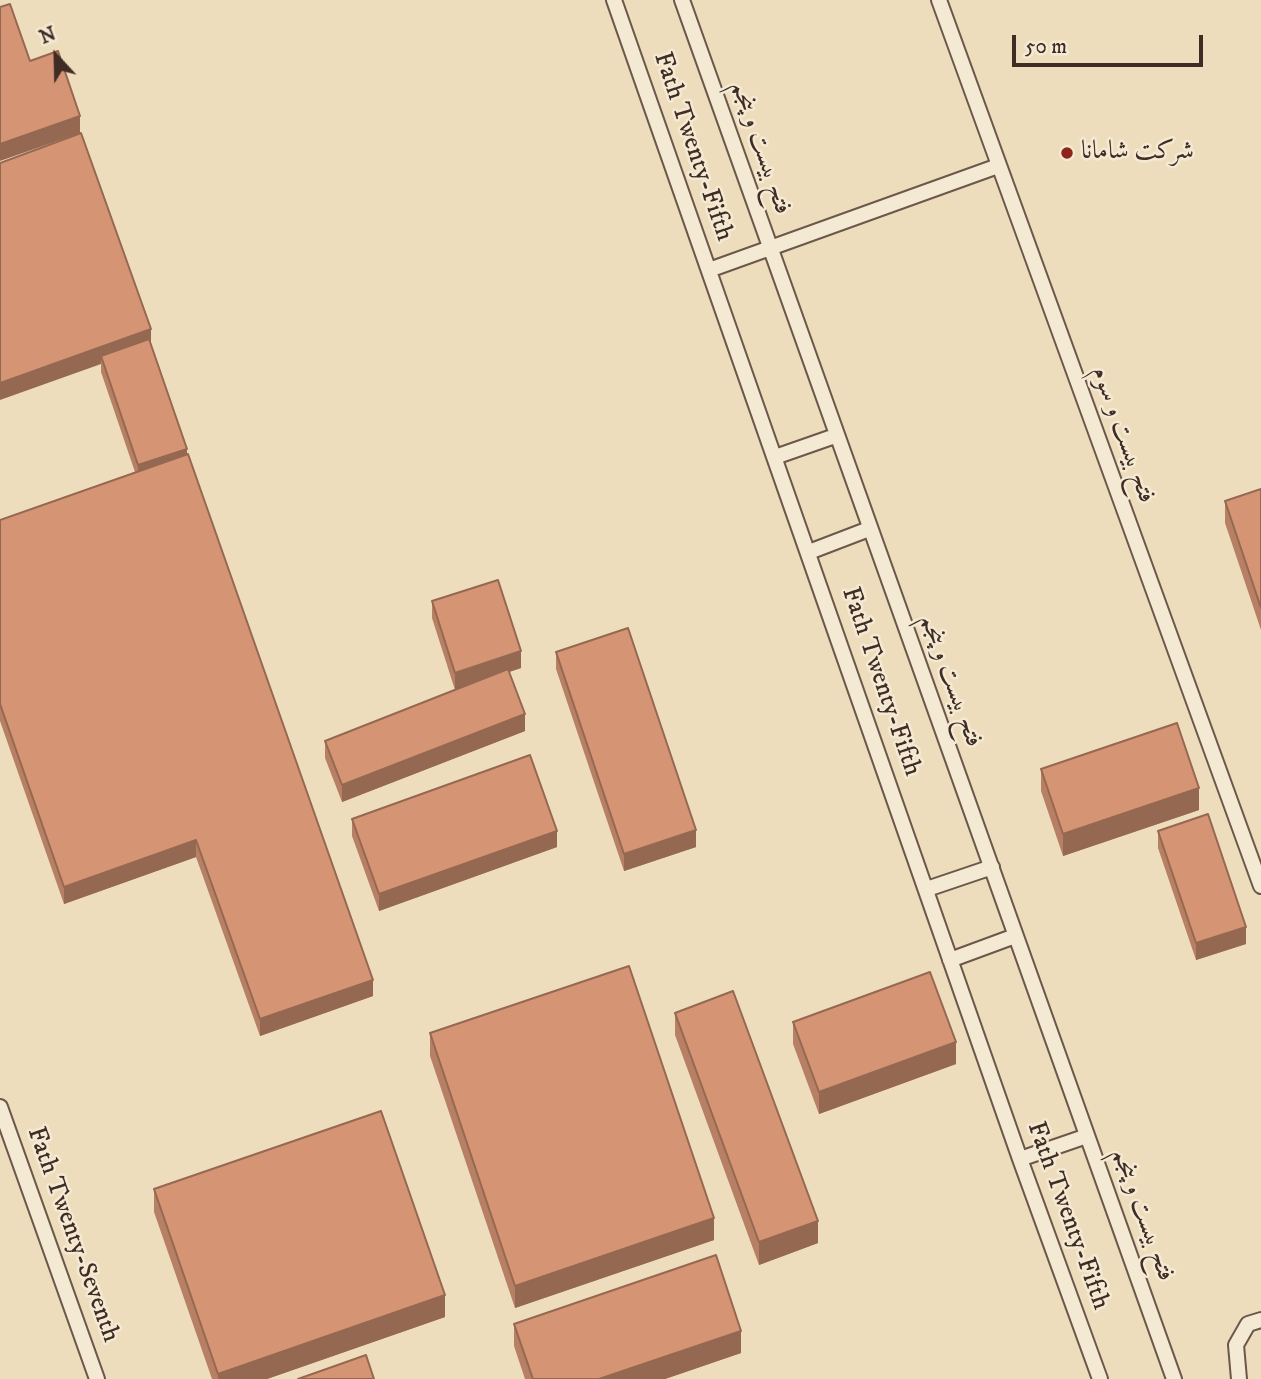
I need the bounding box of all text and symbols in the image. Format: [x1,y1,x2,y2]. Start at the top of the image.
north arrow [21,21,91,91]
scale bar [1016,21,1207,65]
text: N [36,22,59,50]
text: 50 m [1025,34,1067,60]
street label: Fath Twenty-Fifth [645,48,739,246]
street label: فتح بیست و پنجم [723,77,797,219]
place label: شرکت شامانا [1081,137,1194,169]
marker: شرکت شامانا [1059,145,1075,161]
street label: فتح بیست و سوم [1083,362,1161,508]
street label: Fath Twenty-Fifth [833,583,927,781]
street label: فتح بیست و پنجم [912,610,988,752]
street label: Fath Twenty-Fifth [1019,1118,1115,1314]
street label: Fath Twenty-Seventh [19,1123,125,1347]
street label: فتح بیست و پنجم [1104,1144,1180,1286]

